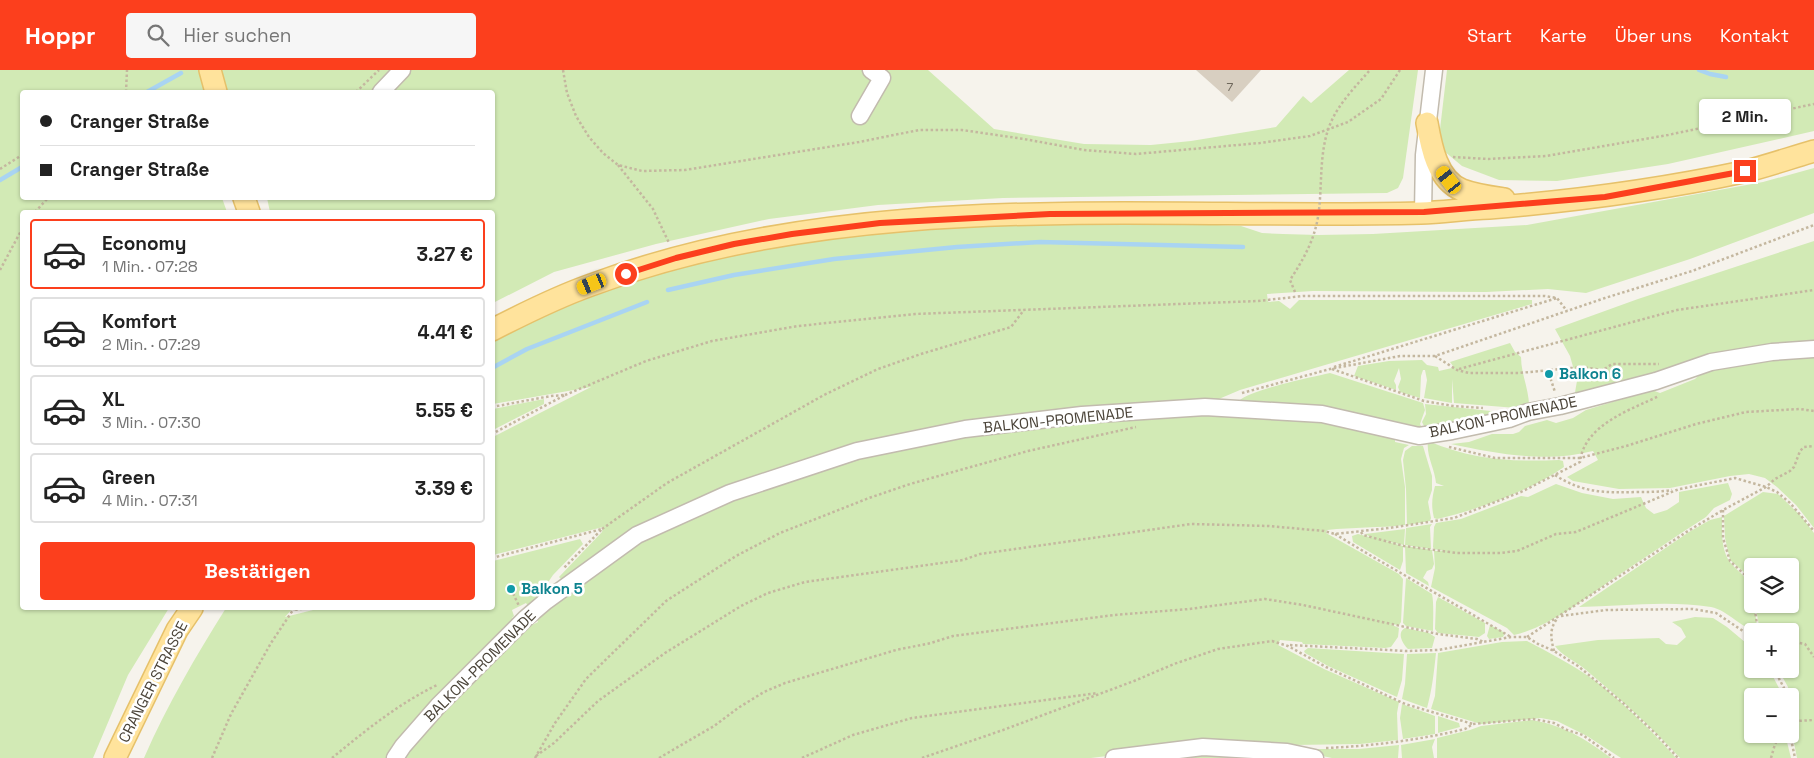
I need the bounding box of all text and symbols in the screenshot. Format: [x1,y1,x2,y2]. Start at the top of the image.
search box [126,13,476,58]
text: Hoppr [25,20,96,51]
icon: search [144,21,172,49]
text: Hier suchen [184,23,292,48]
text: Start [1467,24,1512,47]
text: Karte [1540,24,1587,47]
text: Über uns [1615,24,1692,47]
text: Kontakt [1720,24,1789,47]
house number: 7 [1227,79,1234,95]
callout: 2 Min. [1699,98,1791,134]
text: 2 Min. [1722,106,1768,127]
text: Cranger Straße [70,109,209,134]
text: Cranger Straße [70,157,209,182]
route end [1734,160,1756,182]
car [1433,164,1464,196]
text: Economy [102,231,186,256]
icon: car [42,232,87,277]
text: 3.27 € [416,242,473,267]
text: 1 Min. · 07:28 [102,256,198,277]
route start [615,263,637,285]
car [575,271,608,297]
text: Komfort [102,309,177,334]
icon: car [42,310,87,355]
text: 4.41 € [418,320,473,345]
text: 2 Min. · 07:29 [102,334,201,355]
place label: Balkon 6 [1559,364,1621,383]
marker: Balkon 6 [1543,368,1555,380]
text: XL [102,387,125,412]
icon: car [42,388,87,433]
street label: BALKON-PROMENADE [1427,392,1579,441]
text: 5.55 € [415,398,473,423]
street label: BALKON-PROMENADE [982,402,1134,437]
text: 3 Min. · 07:30 [102,412,201,433]
text: Green [102,465,155,490]
icon: car [42,466,87,511]
text: 3.39 € [415,476,473,501]
text: 4 Min. · 07:31 [102,490,198,511]
button: Bestätigen [40,542,475,600]
map controls [1744,558,1799,743]
button: layers [1744,558,1799,613]
place label: Balkon 5 [521,579,583,598]
marker: Balkon 5 [505,583,517,595]
street label: BALKON-PROMENADE [420,606,540,726]
street label: CRANGER STRASSE [114,618,191,746]
button: + [1744,623,1799,678]
button: − [1744,688,1799,743]

